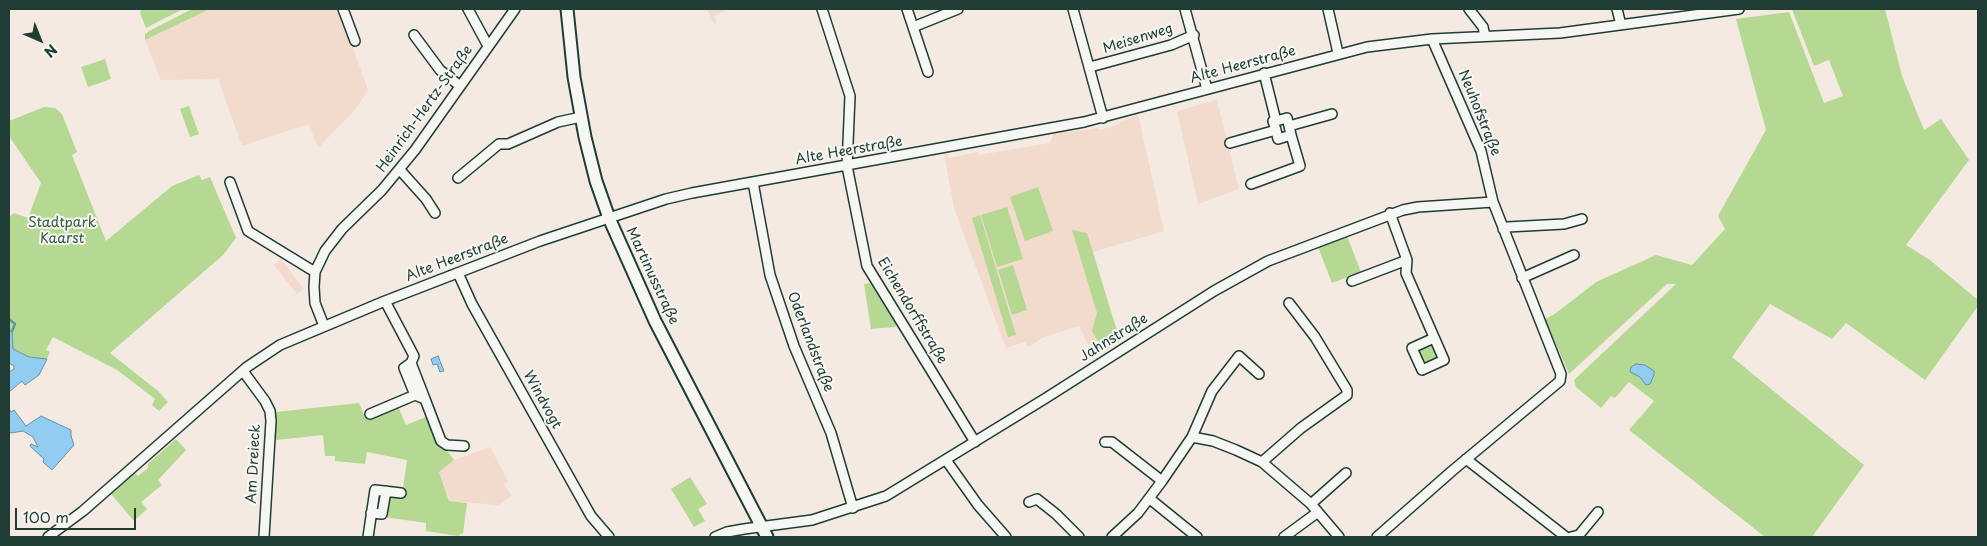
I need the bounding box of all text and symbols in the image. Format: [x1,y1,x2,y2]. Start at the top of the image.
north arrow [15,15,65,65]
street label: Meisenweg [1101,20,1175,58]
text: N [39,40,62,63]
street label: Heinrich-Hertz-Straße [373,42,477,176]
street label: Alte Heerstraße [1188,43,1298,87]
street label: Neuhofstraße [1454,68,1504,158]
street label: Alte Heerstraße [794,133,904,169]
park label: Stadtpark Kaarst [28,215,96,248]
street label: Martinusstraße [622,225,682,327]
street label: Alte Heerstraße [403,231,511,285]
street label: Eichendorffstraße [874,255,950,367]
street label: Oderlandstraße [783,290,837,394]
street label: Jahnstraße [1077,310,1151,366]
street label: Windvogt [519,368,565,432]
street label: Am Dreieck [244,424,264,504]
scale bar [18,498,139,530]
text: 100 m [23,505,69,528]

